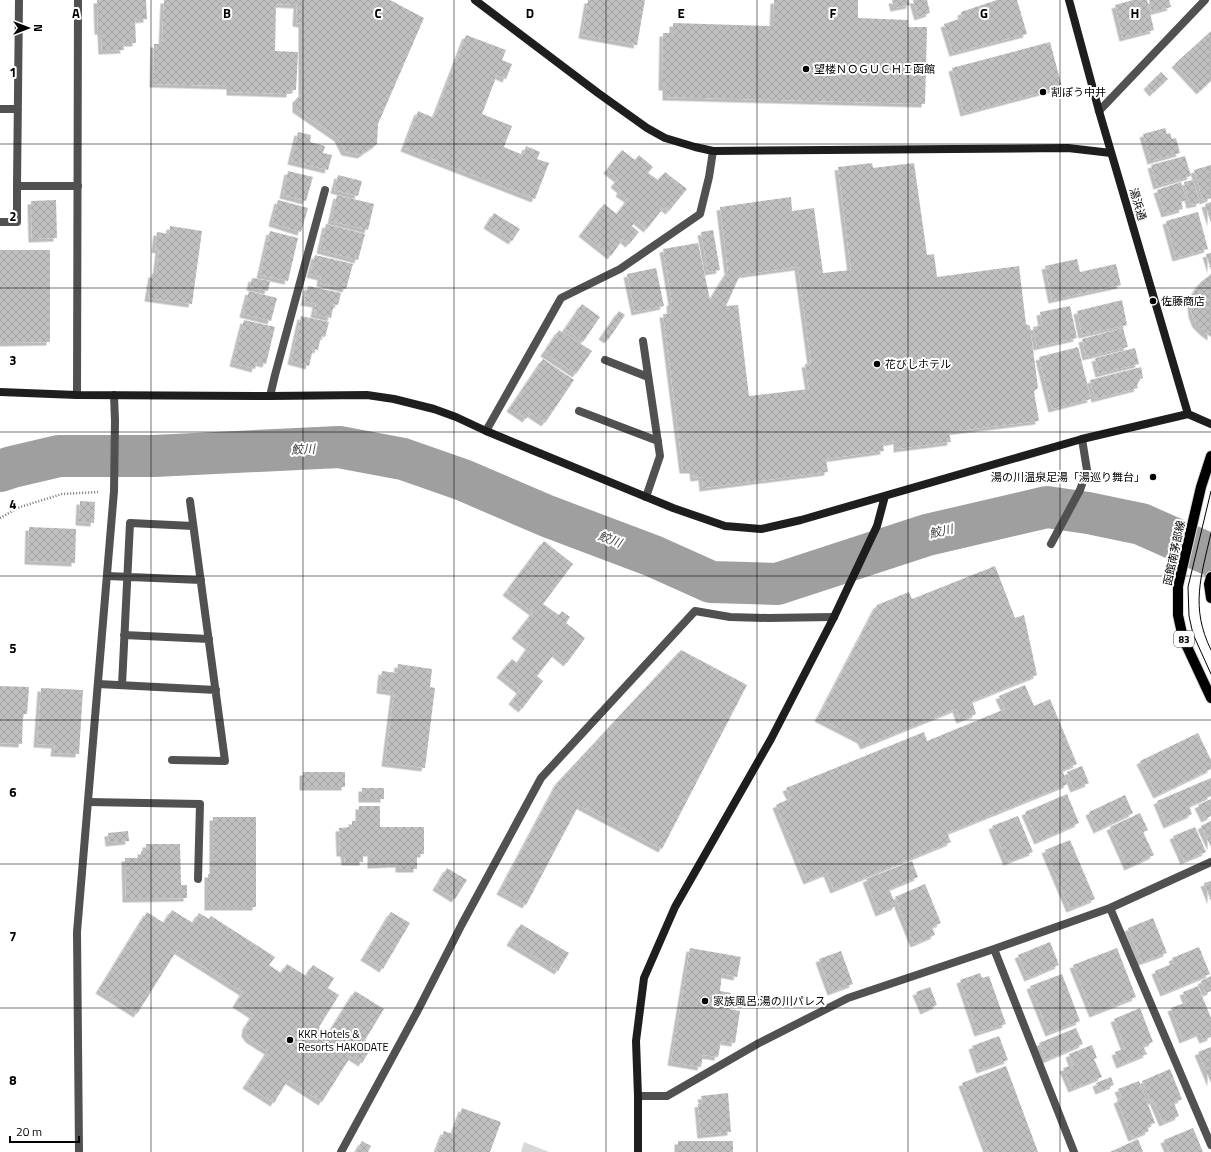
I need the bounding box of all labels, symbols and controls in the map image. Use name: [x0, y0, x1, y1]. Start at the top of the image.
text: A: [72, 3, 80, 23]
text: B: [223, 3, 231, 23]
text: C: [374, 3, 382, 23]
text: D: [526, 3, 534, 23]
text: E: [677, 3, 685, 23]
text: F: [830, 3, 837, 23]
text: G: [980, 3, 988, 23]
text: H: [1131, 3, 1139, 23]
north arrow: [8, 8, 48, 48]
text: N: [30, 24, 46, 32]
place label: 望楼ＮＯＧＵＣＨＩ函館: [814, 61, 935, 77]
text: 1: [9, 62, 17, 82]
marker: 望楼ＮＯＧＵＣＨＩ函館: [801, 64, 811, 74]
place label: 割ぽう中井: [1051, 84, 1106, 100]
marker: 割ぽう中井: [1038, 87, 1048, 97]
street label: 湯浜通: [1126, 186, 1150, 222]
text: 2: [9, 206, 17, 226]
place label: 佐藤商店: [1161, 293, 1205, 309]
marker: 佐藤商店: [1148, 296, 1158, 306]
text: 3: [9, 350, 17, 370]
place label: 花びしホテル: [885, 356, 951, 372]
marker: 花びしホテル: [872, 359, 882, 369]
water label: 鮫川: [291, 439, 317, 459]
place label: 湯の川温泉足湯「湯巡り舞台」: [991, 469, 1145, 485]
marker: 湯の川温泉足湯「湯巡り舞台」: [1148, 472, 1158, 482]
text: 4: [9, 494, 17, 514]
water label: 鮫川: [927, 519, 957, 543]
street label: 函館南茅部線: [1159, 519, 1189, 587]
water label: 鮫川: [595, 526, 626, 553]
road number: 83: [1174, 631, 1194, 647]
text: 5: [9, 638, 17, 658]
text: 6: [9, 782, 17, 802]
text: 7: [9, 926, 17, 946]
place label: 家族風呂;湯の川パレス: [713, 993, 826, 1009]
marker: 家族風呂;湯の川パレス: [700, 996, 710, 1006]
place label: KKR Hotels & Resorts HAKODATE: [298, 1026, 389, 1055]
marker: KKR Hotels & Resorts HAKODATE: [285, 1035, 295, 1045]
text: 8: [9, 1070, 17, 1090]
scale bar: [10, 1118, 79, 1144]
text: 20 m: [16, 1122, 42, 1141]

